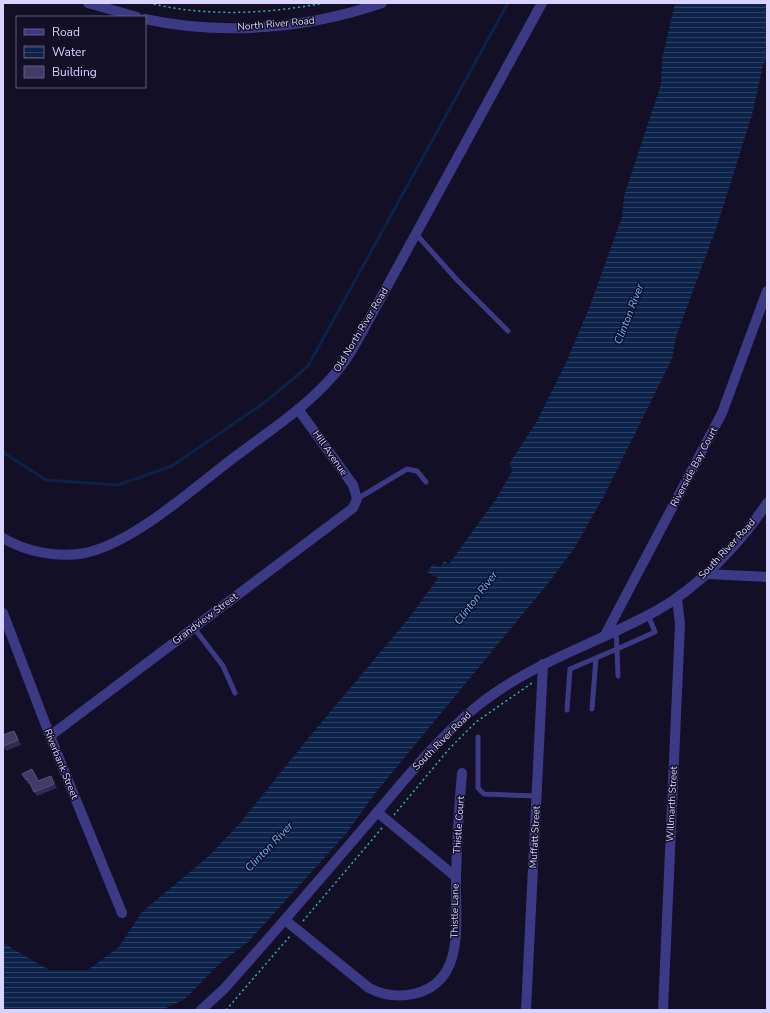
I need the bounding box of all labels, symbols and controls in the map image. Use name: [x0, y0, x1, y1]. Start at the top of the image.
street label: North River Road: [237, 14, 315, 34]
legend: [16, 16, 146, 88]
text: Road: [52, 24, 80, 40]
text: Water: [52, 44, 86, 60]
text: Building: [52, 64, 97, 80]
water label: Clinton River: [611, 281, 648, 346]
street label: Old North River Road: [330, 285, 392, 375]
street label: Riverside Bay Court: [667, 424, 721, 509]
street label: Hill Avenue: [309, 428, 351, 478]
street label: South River Road: [695, 516, 759, 582]
water label: Clinton River: [451, 567, 502, 628]
street label: Grandview Street: [169, 589, 241, 648]
street label: South River Road: [410, 708, 475, 773]
street label: Riverbank Street: [41, 727, 82, 802]
street label: Willmarth Street: [663, 765, 681, 842]
street label: Thistle Court: [450, 795, 468, 854]
street label: Muffatt Street: [526, 805, 544, 869]
water label: Clinton River: [241, 818, 297, 875]
street label: Thistle Lane: [448, 883, 462, 939]

